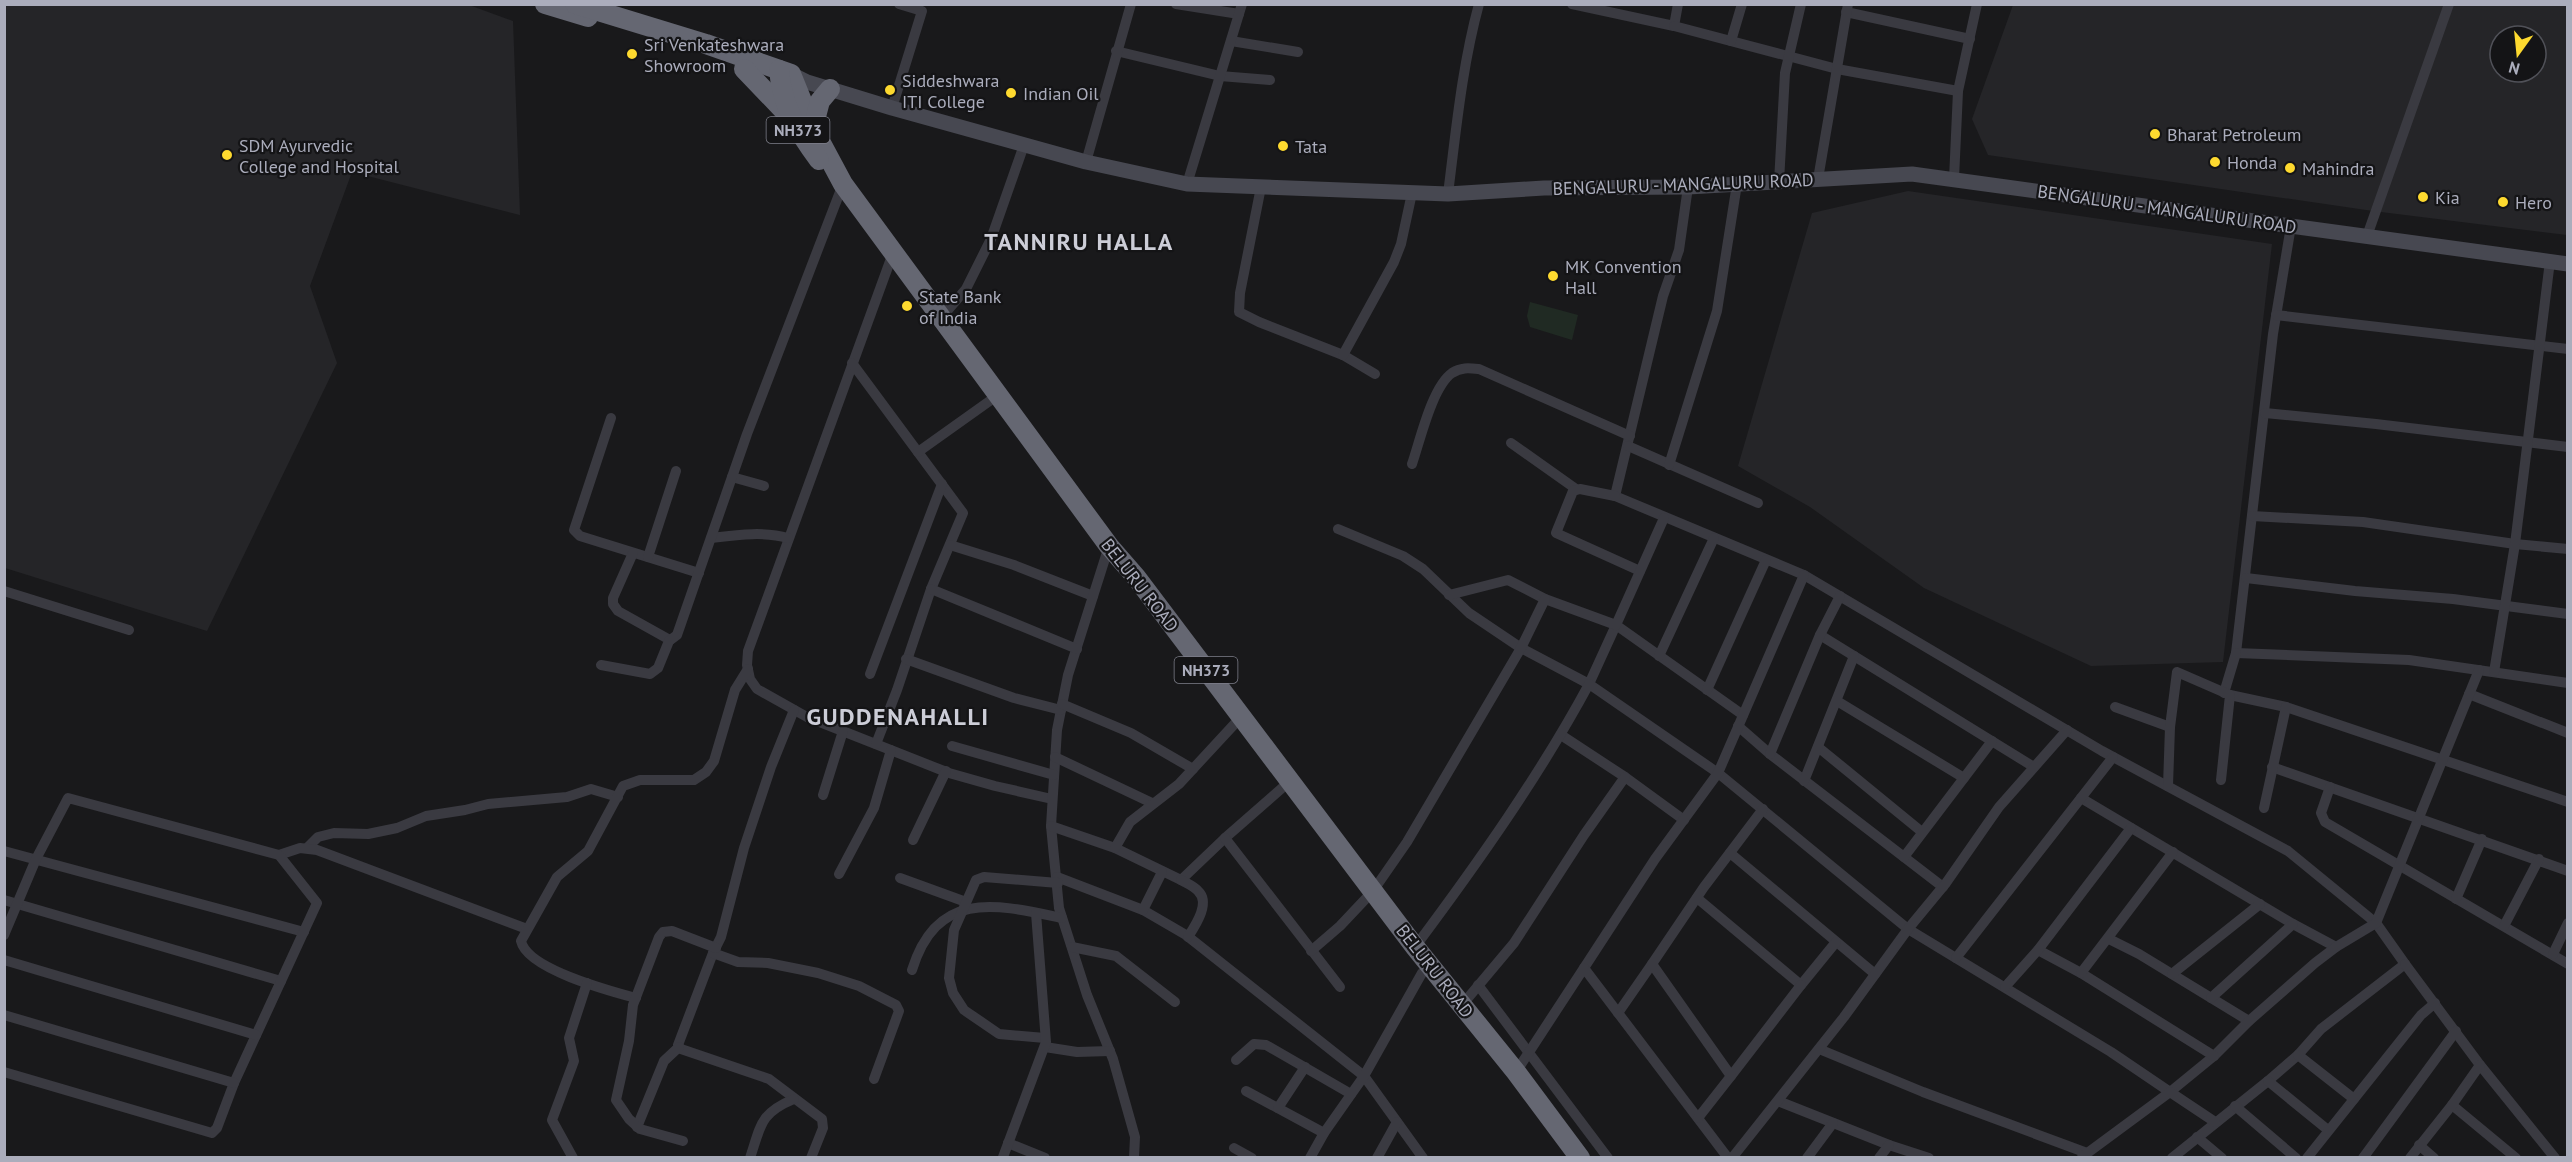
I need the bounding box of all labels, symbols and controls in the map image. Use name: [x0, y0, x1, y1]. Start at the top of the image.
north arrow: [2488, 24, 2548, 84]
place label: Sri Venkateshwara Showroom: [644, 33, 784, 77]
marker: Sri Venkateshwara Showroom: [625, 47, 639, 61]
text: N: [2506, 57, 2522, 80]
place label: Siddeshwara ITI College: [902, 69, 1000, 113]
place label: Indian Oil: [1023, 82, 1099, 105]
marker: Siddeshwara ITI College: [883, 83, 897, 97]
marker: Indian Oil: [1004, 86, 1018, 100]
road number: NH373: [766, 117, 830, 143]
place label: Bharat Petroleum: [2167, 123, 2301, 146]
marker: Bharat Petroleum: [2148, 127, 2162, 141]
place label: SDM Ayurvedic College and Hospital: [239, 134, 400, 178]
place label: Tata: [1295, 135, 1327, 158]
marker: Tata: [1276, 139, 1290, 153]
marker: SDM Ayurvedic College and Hospital: [220, 148, 234, 162]
place label: Honda: [2227, 151, 2277, 174]
marker: Honda: [2208, 155, 2222, 169]
place label: Mahindra: [2302, 157, 2374, 180]
marker: Mahindra: [2283, 161, 2297, 175]
street label: BENGALURU - MANGALURU ROAD: [1552, 168, 1814, 200]
street label: BENGALURU - MANGALURU ROAD: [2036, 179, 2298, 239]
place label: Kia: [2435, 186, 2460, 209]
marker: Kia: [2416, 190, 2430, 204]
place label: Hero: [2515, 191, 2552, 214]
marker: Hero: [2496, 195, 2510, 209]
district label: TANNIRU HALLA: [984, 226, 1174, 257]
place label: MK Convention Hall: [1565, 255, 1682, 299]
marker: MK Convention Hall: [1546, 269, 1560, 283]
place label: State Bank of India: [919, 285, 1002, 329]
marker: State Bank of India: [900, 299, 914, 313]
street label: BELURU ROAD: [1096, 534, 1184, 636]
road number: NH373: [1174, 657, 1238, 683]
district label: GUDDENAHALLI: [806, 701, 990, 732]
street label: BELURU ROAD: [1391, 920, 1479, 1022]

